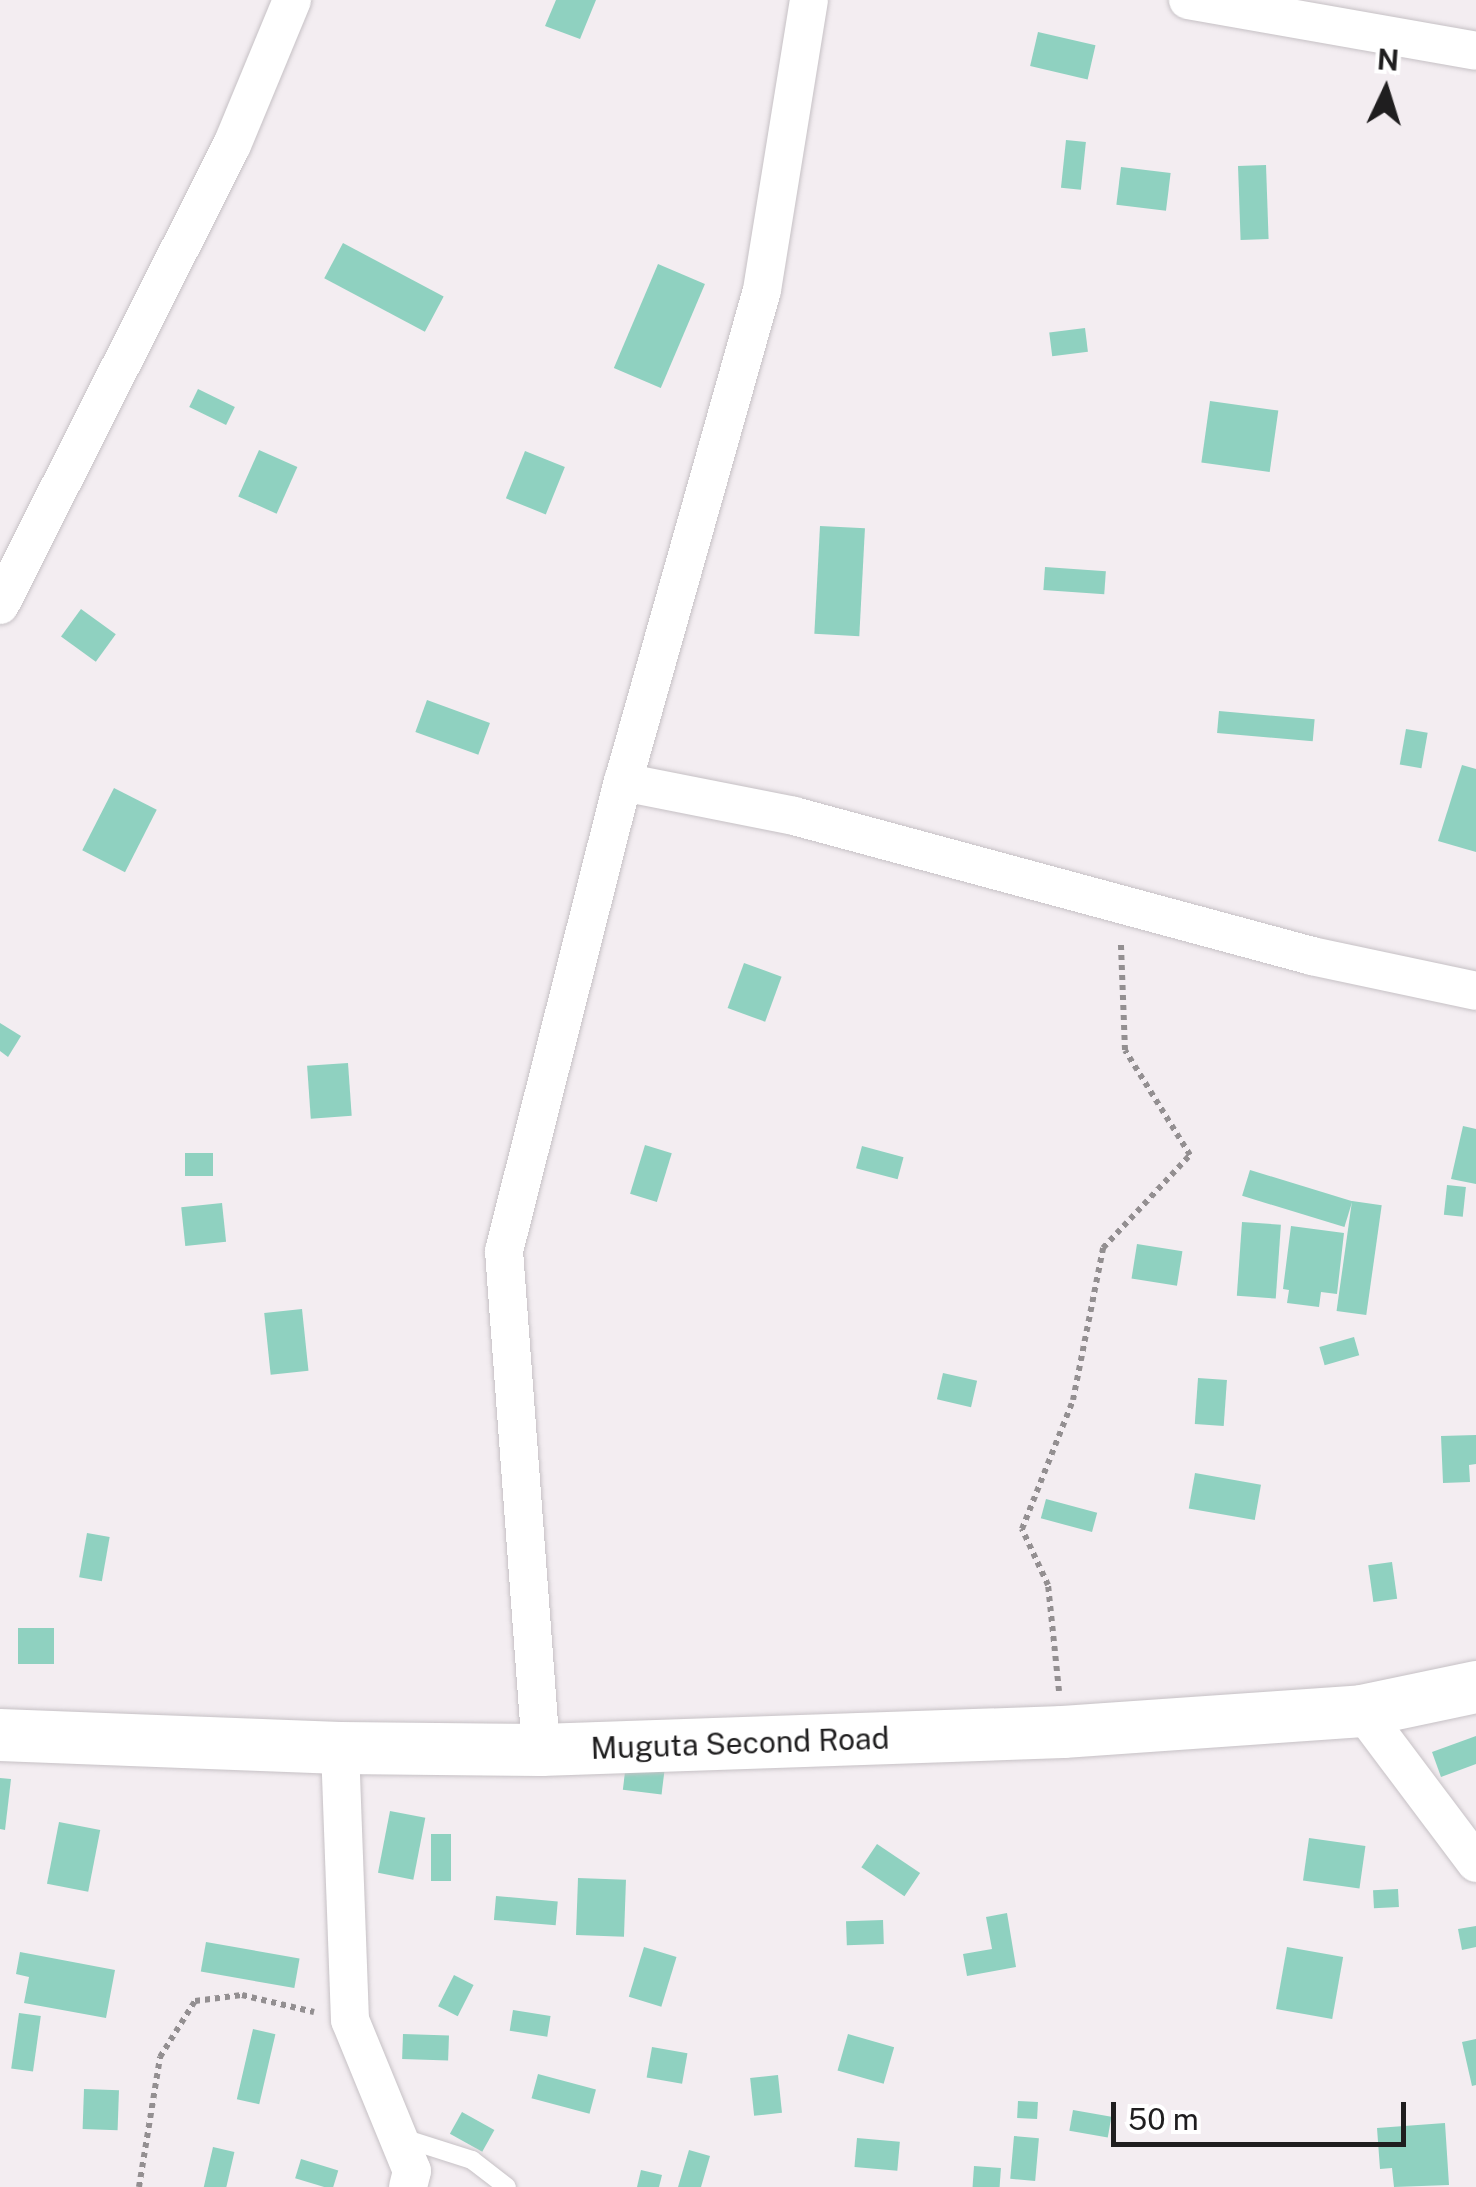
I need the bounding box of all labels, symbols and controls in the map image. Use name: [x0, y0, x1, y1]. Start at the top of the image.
north arrow: [1336, 40, 1436, 140]
text: N: [1376, 42, 1400, 77]
street label: Muguta Second Road: [590, 1720, 890, 1766]
scale bar: [1116, 2082, 1411, 2144]
text: 50 m: [1128, 2101, 1199, 2137]

